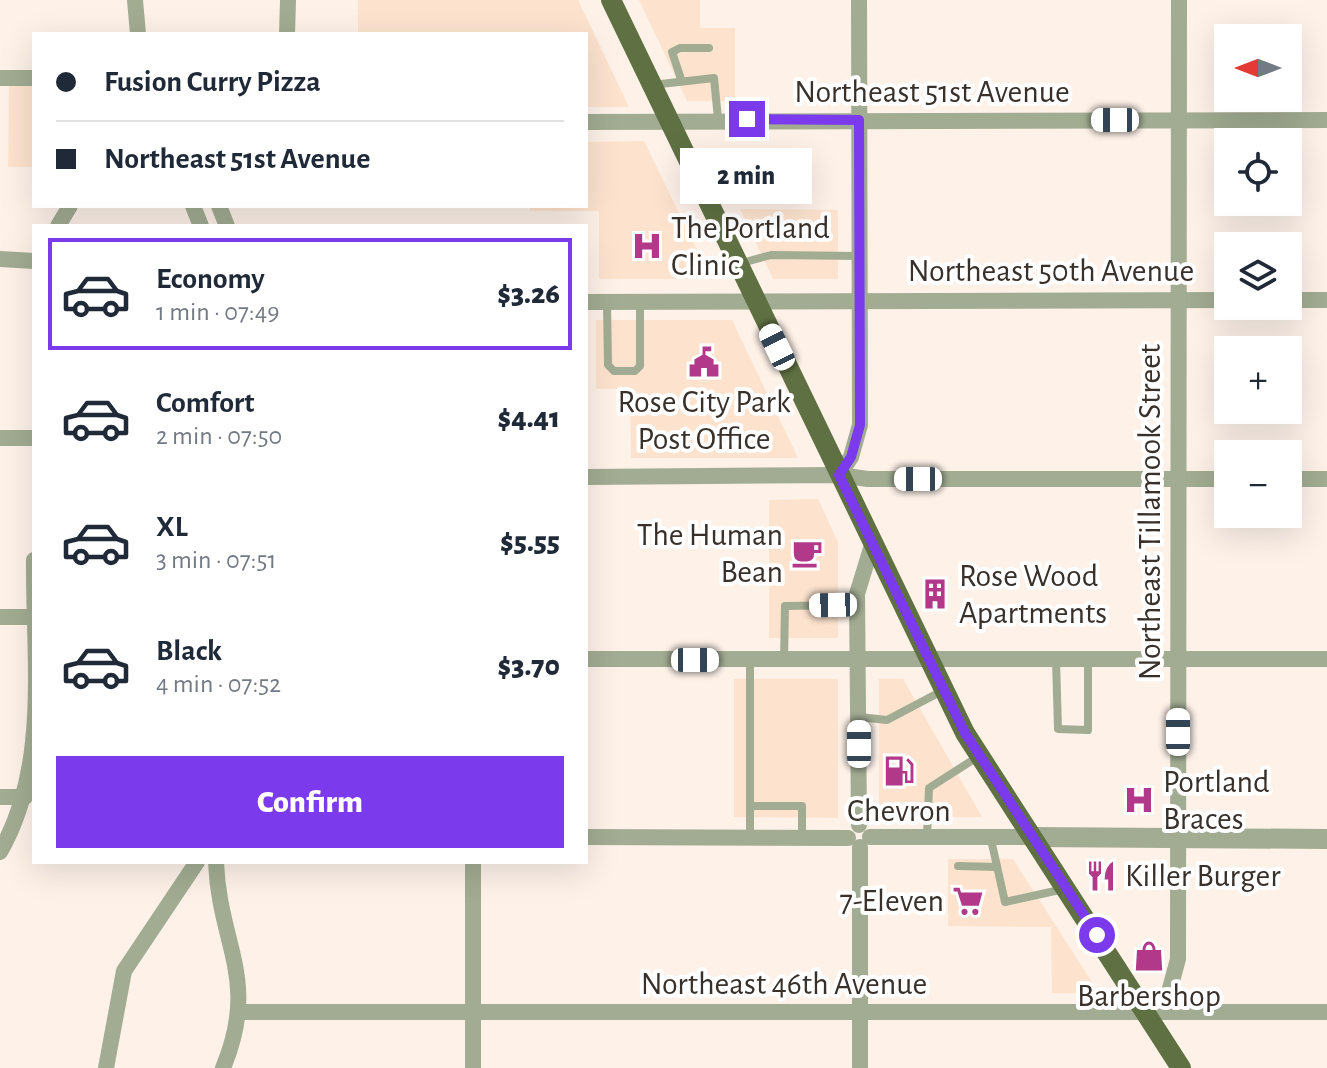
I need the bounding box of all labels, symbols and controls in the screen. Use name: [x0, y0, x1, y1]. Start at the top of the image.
north arrow: [1214, 24, 1302, 112]
map controls: [1214, 24, 1302, 528]
text: Fusion Curry Pizza: [104, 67, 321, 97]
street label: Northeast 51st Avenue: [794, 76, 1070, 108]
route end: [729, 101, 765, 137]
car: [1091, 108, 1139, 132]
button: locate: [1214, 128, 1302, 216]
text: Northeast 51st Avenue: [104, 144, 370, 174]
callout: 2 min: [681, 147, 813, 203]
text: 2 min: [717, 163, 775, 189]
place label: The Portland Clinic: [671, 212, 830, 281]
hospital icon: The Portland Clinic: [630, 229, 664, 263]
button: layers: [1214, 232, 1302, 320]
street label: Northeast 50th Avenue: [908, 255, 1194, 287]
icon: car: [60, 258, 132, 330]
text: Economy: [156, 264, 265, 294]
text: $3.26: [497, 279, 560, 309]
text: 1 min · 07:49: [156, 299, 280, 325]
car: [756, 320, 798, 374]
button: +: [1214, 336, 1302, 424]
street label: Northeast Tillamook Street: [1134, 344, 1166, 680]
public building icon: Rose City Park Post Office: [687, 345, 721, 379]
icon: car: [60, 382, 132, 454]
place label: Rose City Park Post Office: [618, 386, 791, 455]
text: Comfort: [156, 388, 255, 418]
text: $4.41: [498, 403, 560, 433]
text: 2 min · 07:50: [156, 423, 282, 449]
button: −: [1214, 440, 1302, 528]
car: [894, 467, 942, 491]
icon: car: [60, 506, 132, 578]
text: XL: [156, 512, 188, 542]
place label: The Human Bean: [637, 519, 783, 588]
text: $5.55: [500, 527, 560, 557]
cafe icon: The Human Bean: [790, 536, 824, 570]
text: 3 min · 07:51: [156, 547, 276, 573]
place label: Rose Wood Apartments: [959, 560, 1107, 629]
building icon: Rose Wood Apartments: [918, 577, 952, 611]
car: [809, 593, 857, 617]
icon: car: [60, 630, 132, 702]
text: Black: [156, 636, 222, 666]
car: [671, 648, 719, 672]
text: $3.70: [497, 651, 560, 681]
text: 4 min · 07:52: [156, 671, 281, 697]
car: [1166, 708, 1190, 756]
car: [847, 720, 871, 768]
fuel station icon: Chevron: [882, 754, 916, 788]
button: Confirm: [56, 756, 564, 848]
place label: Portland Braces: [1163, 766, 1270, 835]
hospital icon: Portland Braces: [1122, 783, 1156, 817]
place label: Chevron: [847, 795, 951, 827]
restaurant icon: Killer Burger: [1084, 859, 1118, 893]
place label: Killer Burger: [1125, 860, 1281, 892]
supermarket icon: 7-Eleven: [951, 884, 985, 918]
place label: 7-Eleven: [839, 885, 944, 917]
route start: [1079, 917, 1115, 953]
shop icon: Barbershop: [1132, 939, 1166, 973]
street label: Northeast 46th Avenue: [641, 968, 927, 1000]
place label: Barbershop: [1077, 980, 1221, 1012]

